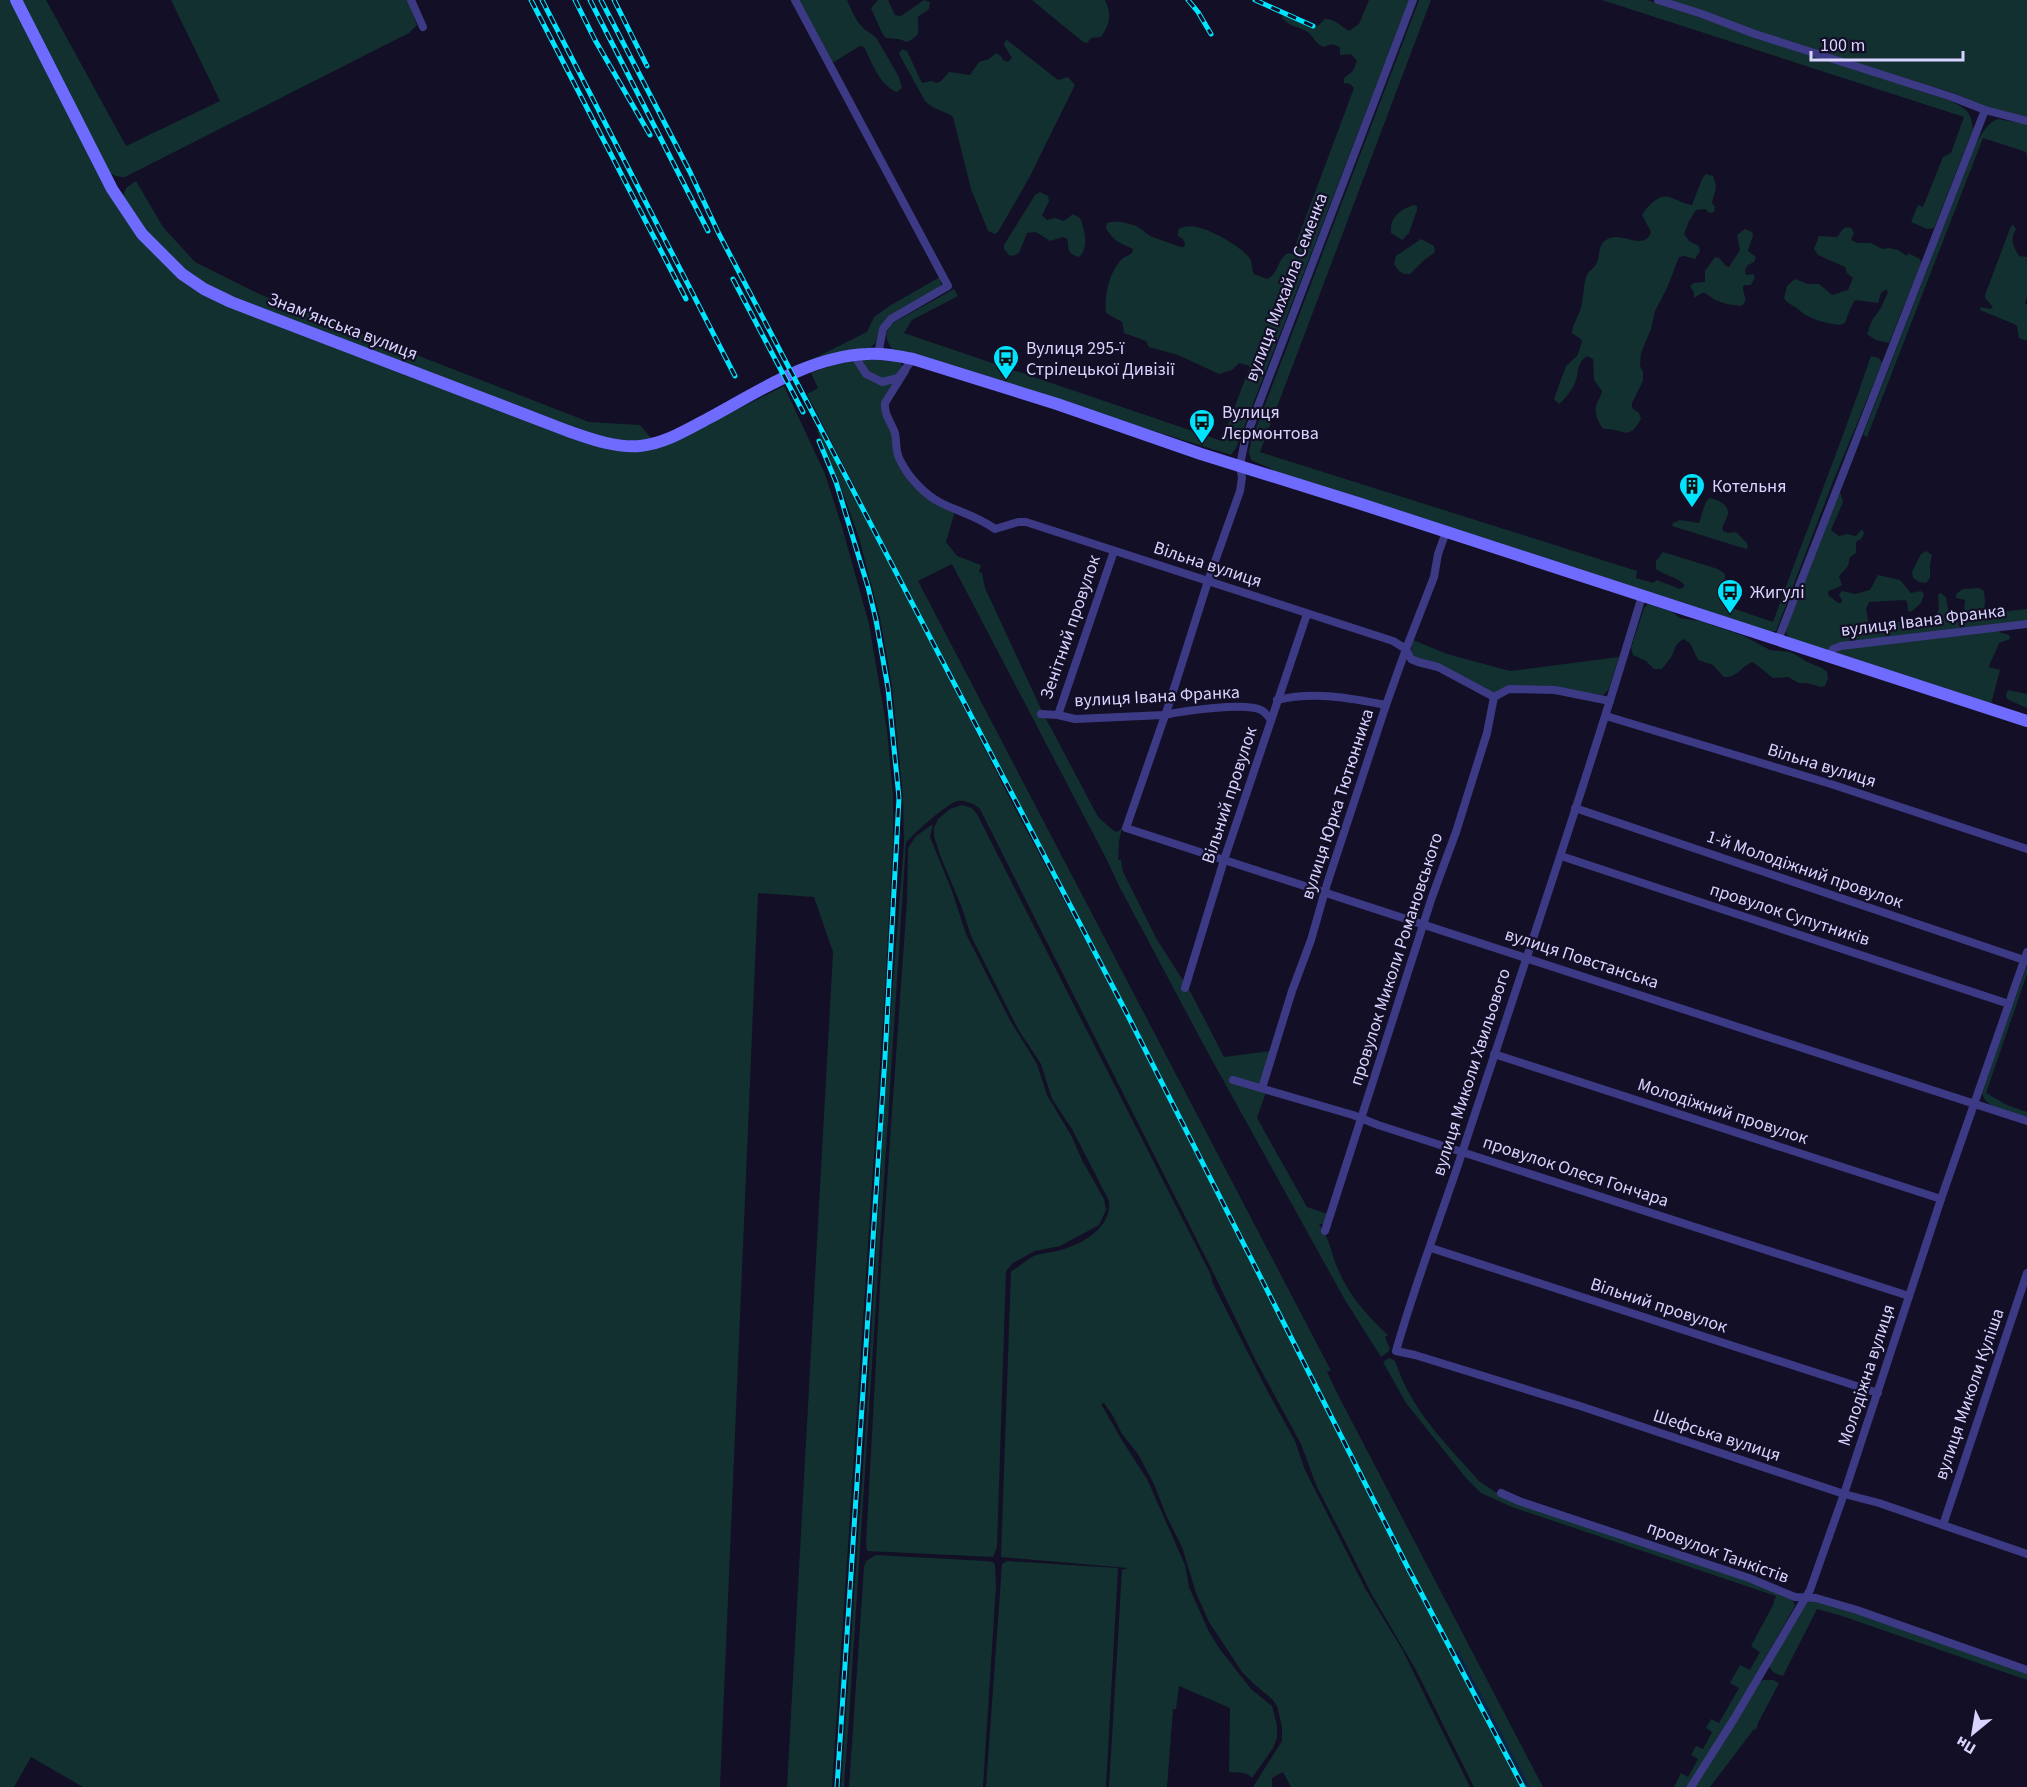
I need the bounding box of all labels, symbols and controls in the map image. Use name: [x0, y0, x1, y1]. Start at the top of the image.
scale bar: [1811, 24, 1962, 62]
text: 100 m: [1820, 33, 1865, 58]
street label: вулиця Михайла Семенка: [1239, 189, 1334, 385]
street label: Знам'янська вулиця: [264, 286, 421, 367]
place label: Вулиця 295-ї Стрілецької Дивізії: [1026, 336, 1175, 382]
bus stop icon: Вулиця 295-ї Стрілецької Дивізії: [991, 343, 1021, 381]
place label: Вулиця Лєрмонтова: [1222, 400, 1319, 446]
bus stop icon: Вулиця Лєрмонтова: [1187, 407, 1217, 445]
building icon: Котельня: [1677, 471, 1707, 509]
place label: Котельня: [1712, 474, 1786, 499]
street label: Вільна вулиця: [1150, 535, 1265, 594]
street label: Зенітний провулок: [1034, 552, 1107, 703]
bus stop icon: Жигулі: [1715, 577, 1745, 615]
place label: Жигулі: [1750, 580, 1805, 605]
street label: вулиця Івана Франка: [1839, 598, 2007, 643]
street label: вулиця Івана Франка: [1074, 680, 1240, 713]
street label: вулиця Юрка Тютюнника: [1295, 706, 1380, 903]
street label: Вільний провулок: [1196, 723, 1263, 867]
street label: Вільна вулиця: [1764, 737, 1879, 794]
street label: 1-й Молодіжний провулок: [1703, 824, 1906, 915]
street label: провулок Миколи Романовського: [1344, 829, 1449, 1089]
street label: провулок Супутників: [1707, 877, 1873, 952]
street label: вулиця Повстанська: [1502, 922, 1662, 995]
street label: вулиця Миколи Хвильового: [1426, 965, 1517, 1179]
street label: Молодіжний провулок: [1634, 1072, 1811, 1151]
street label: провулок Олеся Гончара: [1480, 1130, 1672, 1213]
street label: Вільний провулок: [1587, 1272, 1731, 1339]
street label: Молодіжна вулиця: [1832, 1301, 1901, 1449]
street label: вулиця Миколи Куліша: [1928, 1305, 2011, 1483]
street label: Шефська вулиця: [1650, 1403, 1784, 1468]
street label: провулок Танкістів: [1643, 1515, 1792, 1590]
north arrow: [1943, 1703, 2003, 1763]
text: Пн: [1952, 1731, 1980, 1760]

